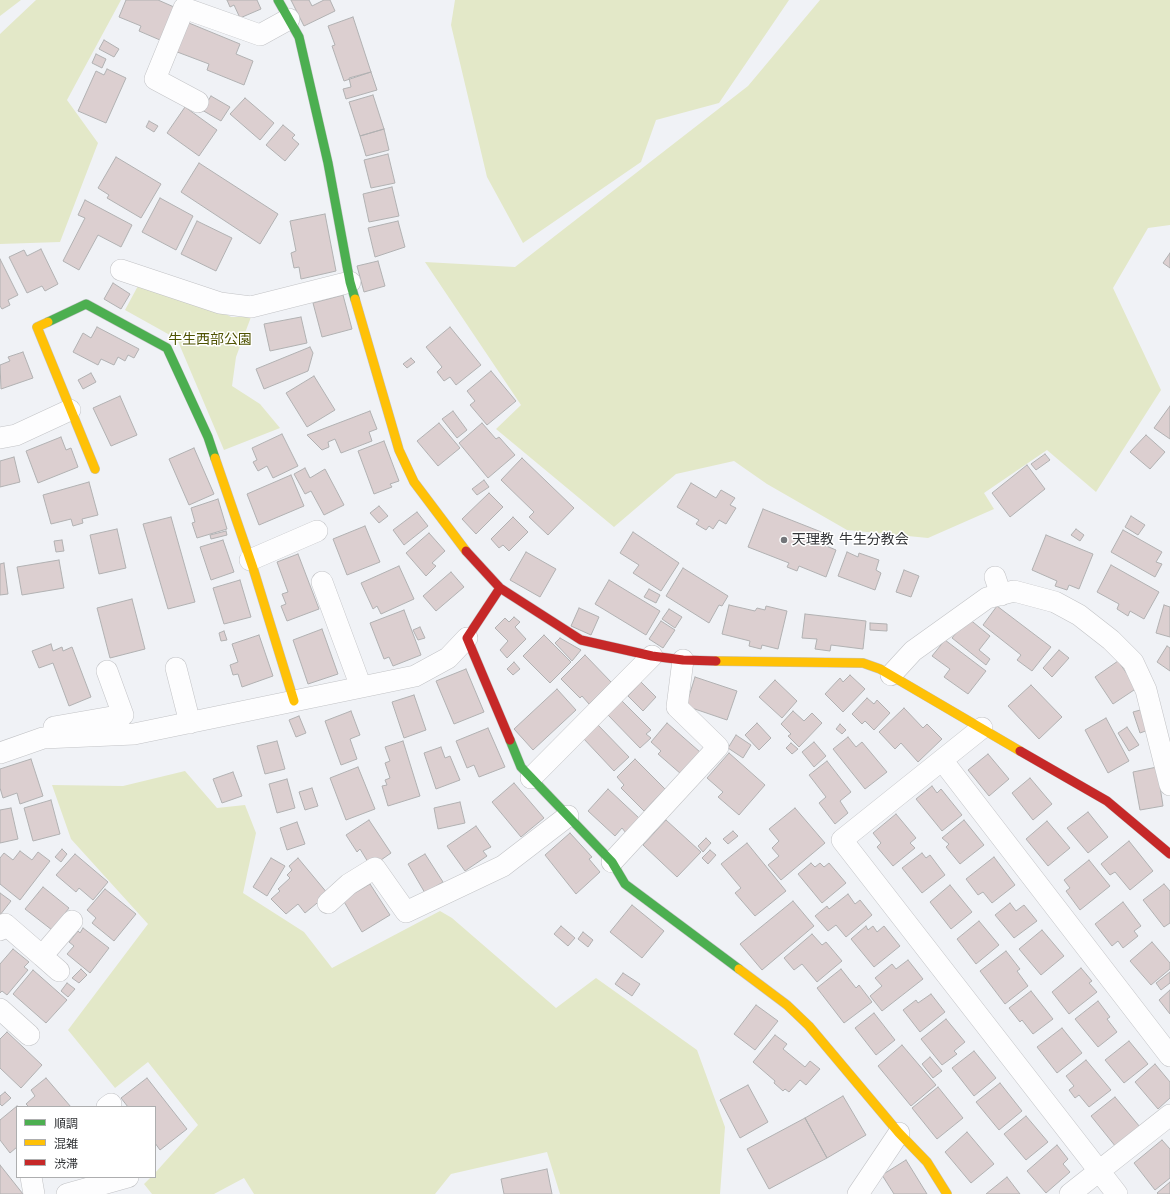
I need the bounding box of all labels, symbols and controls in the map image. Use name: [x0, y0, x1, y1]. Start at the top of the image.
park label: 牛生西部公園: [168, 332, 252, 348]
place label: 天理教 牛生分教会: [792, 532, 909, 548]
marker: 天理教 牛生分教会: [779, 535, 789, 545]
legend: [16, 1106, 156, 1178]
text: 順調: [54, 1117, 78, 1131]
text: 混雑: [54, 1137, 78, 1151]
text: 渋滞: [54, 1157, 78, 1171]

